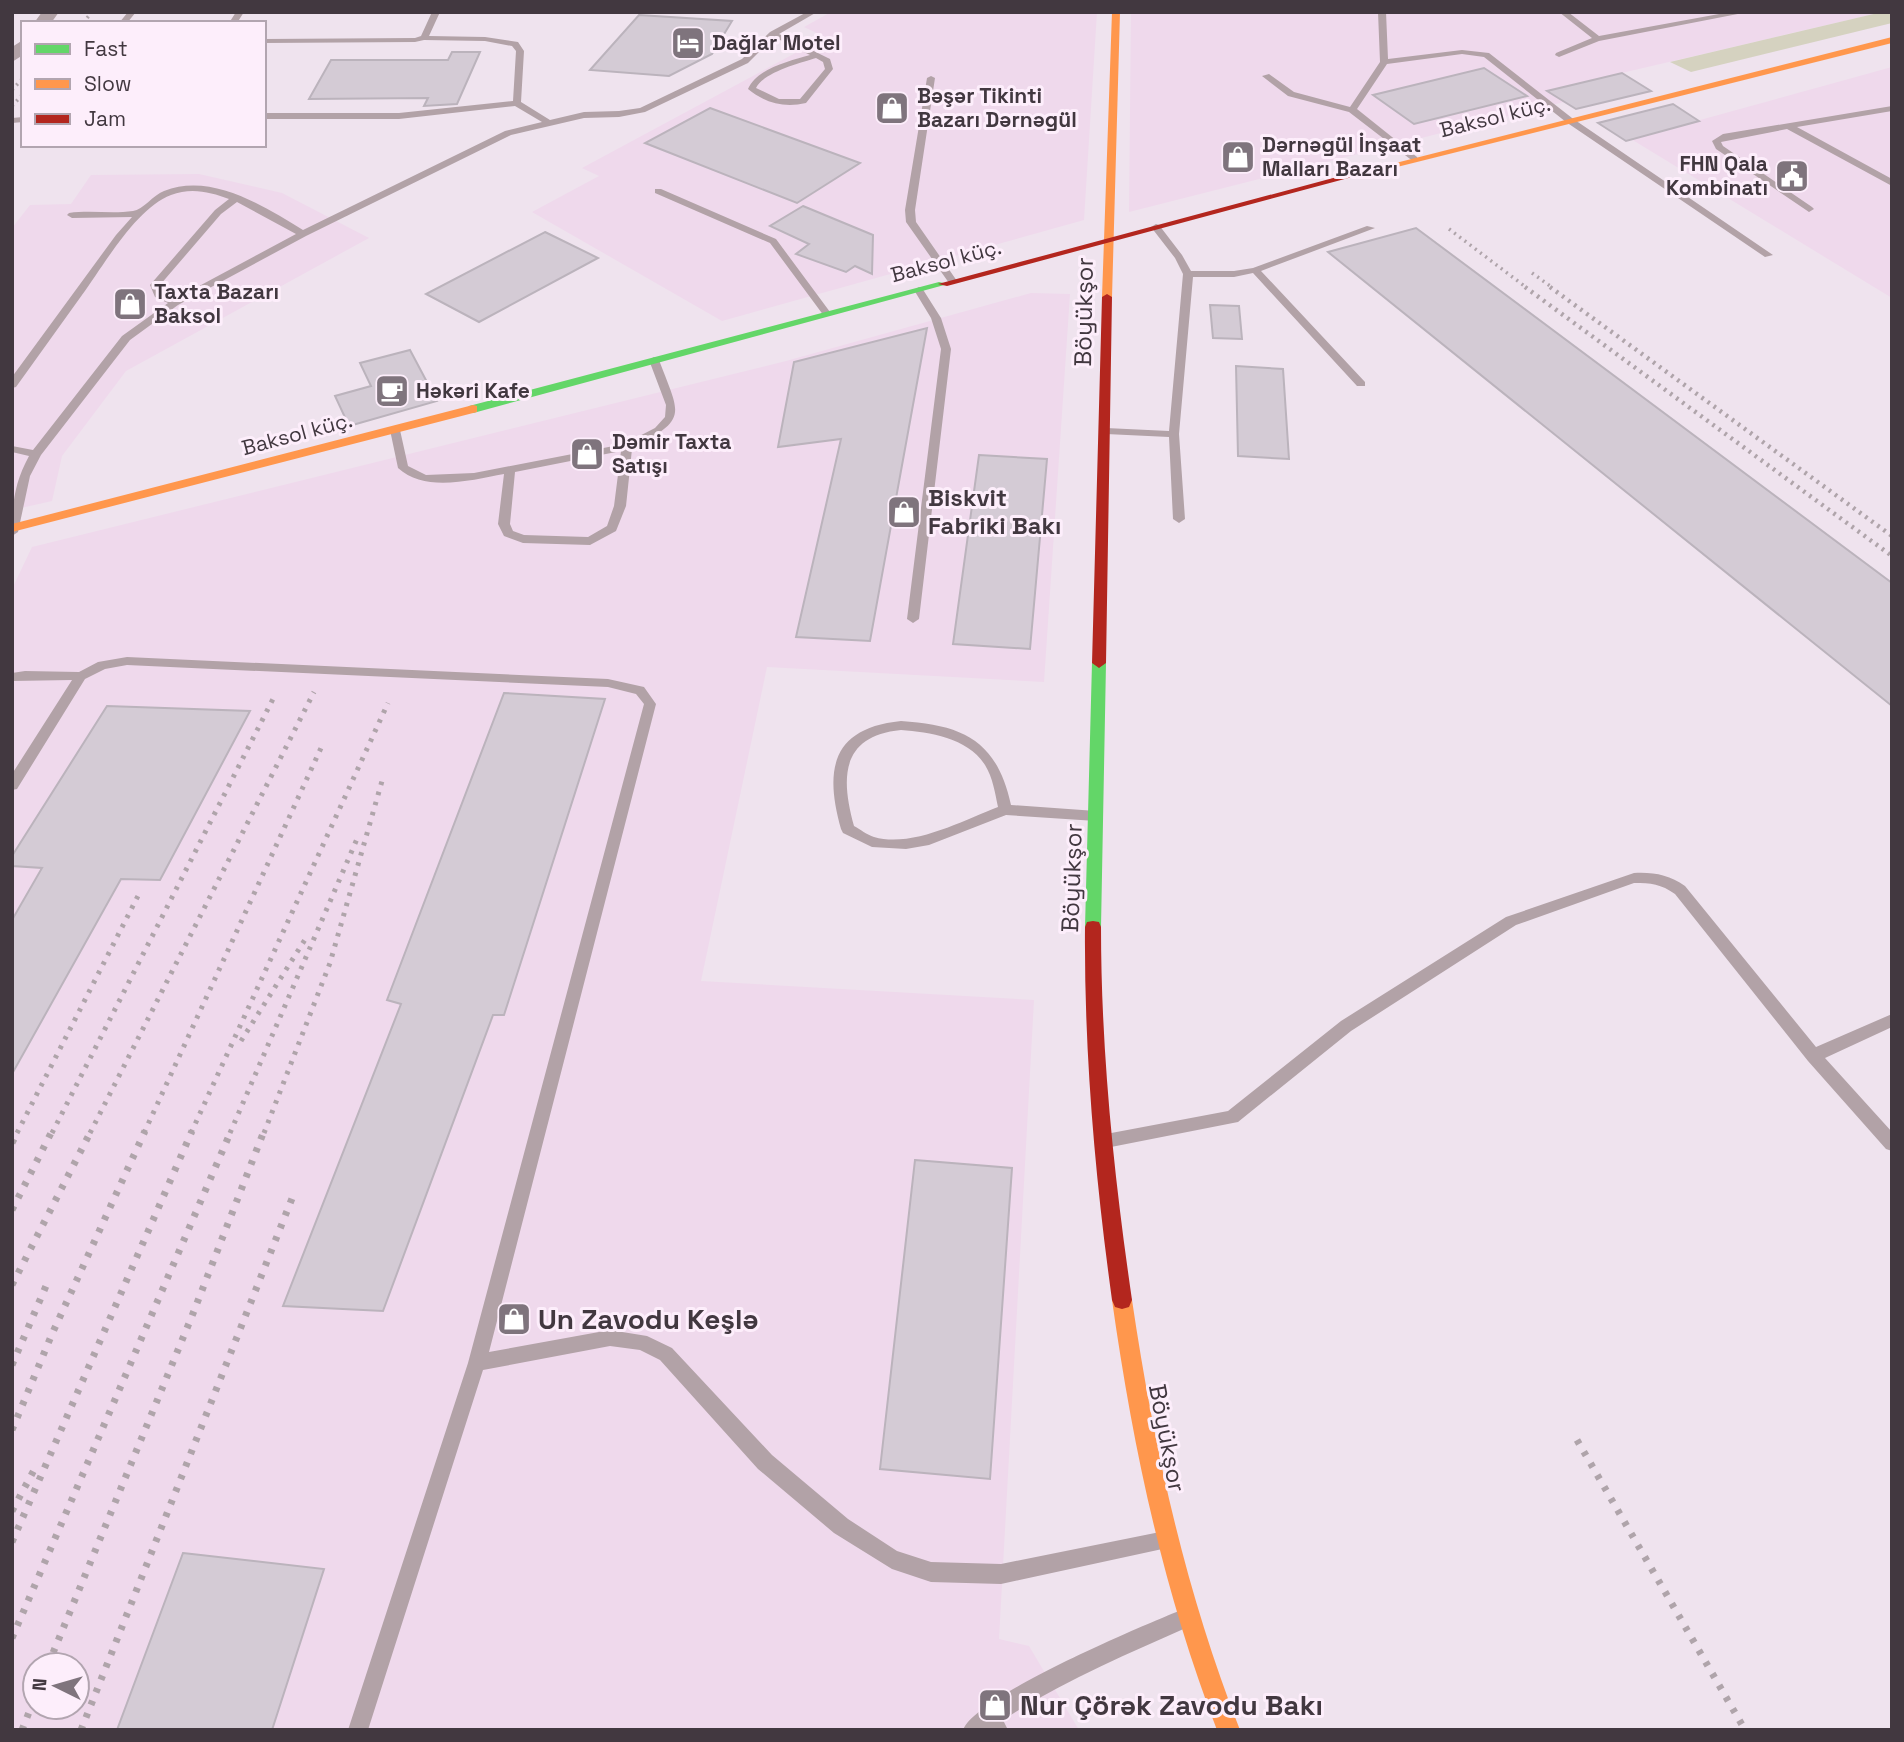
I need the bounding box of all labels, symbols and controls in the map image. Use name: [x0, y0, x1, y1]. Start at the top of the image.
legend: [21, 21, 266, 147]
hotel icon: Dağlar Motel: [669, 24, 707, 62]
place label: Dağlar Motel: [712, 29, 841, 56]
text: Fast: [84, 35, 128, 62]
text: Slow: [84, 70, 132, 97]
place label: Bəşər Tikinti Bazarı Dərnəgül: [917, 82, 1077, 133]
shop icon: Bəşər Tikinti Bazarı Dərnəgül: [873, 89, 911, 127]
street label: Baksol küç.: [1437, 90, 1553, 143]
text: Jam: [84, 105, 126, 132]
place label: Dərnəgül İnşaat Malları Bazarı: [1262, 131, 1421, 182]
shop icon: Dərnəgül İnşaat Malları Bazarı: [1219, 138, 1257, 176]
place label: FHN Qala Kombinatı: [1666, 150, 1768, 201]
public building icon: FHN Qala Kombinatı: [1773, 157, 1811, 195]
street label: Baksol küç.: [888, 233, 1004, 288]
street label: Böyükşor: [1067, 257, 1100, 367]
place label: Taxta Bazarı Baksol: [154, 278, 279, 329]
shop icon: Taxta Bazarı Baksol: [111, 285, 149, 323]
cafe icon: Həkəri Kafe: [373, 372, 411, 410]
place label: Həkəri Kafe: [416, 377, 530, 404]
street label: Baksol küç.: [239, 406, 355, 461]
place label: Dəmir Taxta Satışı: [612, 428, 731, 479]
shop icon: Dəmir Taxta Satışı: [568, 435, 606, 473]
place label: Biskvit Fabriki Bakı: [928, 482, 1061, 541]
shop icon: Biskvit Fabriki Bakı: [885, 493, 923, 531]
street label: Böyükşor: [1054, 823, 1089, 933]
shop icon: Un Zavodu Keşlə: [495, 1300, 533, 1338]
place label: Un Zavodu Keşlə: [538, 1301, 759, 1337]
street label: Böyükşor: [1142, 1381, 1193, 1494]
north arrow: [21, 1651, 91, 1721]
text: N: [27, 1677, 53, 1692]
shop icon: Nur Çörək Zavodu Bakı: [976, 1686, 1014, 1724]
place label: Nur Çörək Zavodu Bakı: [1020, 1687, 1323, 1723]

